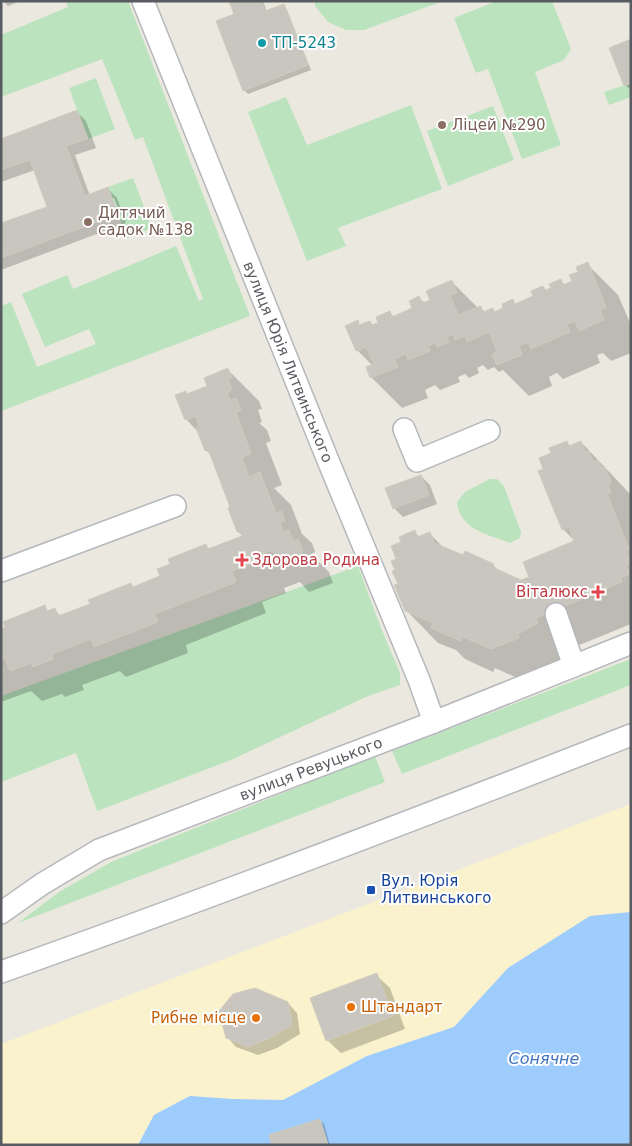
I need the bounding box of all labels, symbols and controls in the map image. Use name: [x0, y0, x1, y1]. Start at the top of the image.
place label: ТП-5243: [271, 34, 336, 52]
marker: ТП-5243: [256, 37, 268, 49]
place label: Ліцей №290: [452, 116, 546, 134]
marker: Ліцей №290: [436, 119, 448, 131]
place label: Дитячий садок №138: [98, 204, 193, 239]
marker: Дитячий садок №138: [82, 216, 94, 228]
street label: вулиця Юрія Литвинського: [239, 259, 337, 465]
place label: Здорова Родина: [252, 551, 380, 569]
marker: Здорова Родина: [236, 554, 248, 566]
place label: Віталюкс: [516, 583, 588, 601]
marker: Віталюкс: [592, 586, 604, 598]
street label: вулиця Ревуцького: [237, 733, 385, 805]
place label: Вул. Юрія Литвинського: [381, 872, 492, 907]
marker: Вул. Юрія Литвинського: [365, 884, 377, 896]
place label: Штандарт: [361, 998, 443, 1016]
marker: Штандарт: [345, 1001, 357, 1013]
place label: Рибне місце: [151, 1009, 246, 1027]
marker: Рибне місце: [250, 1012, 262, 1024]
water label: Сонячне: [509, 1049, 580, 1068]

